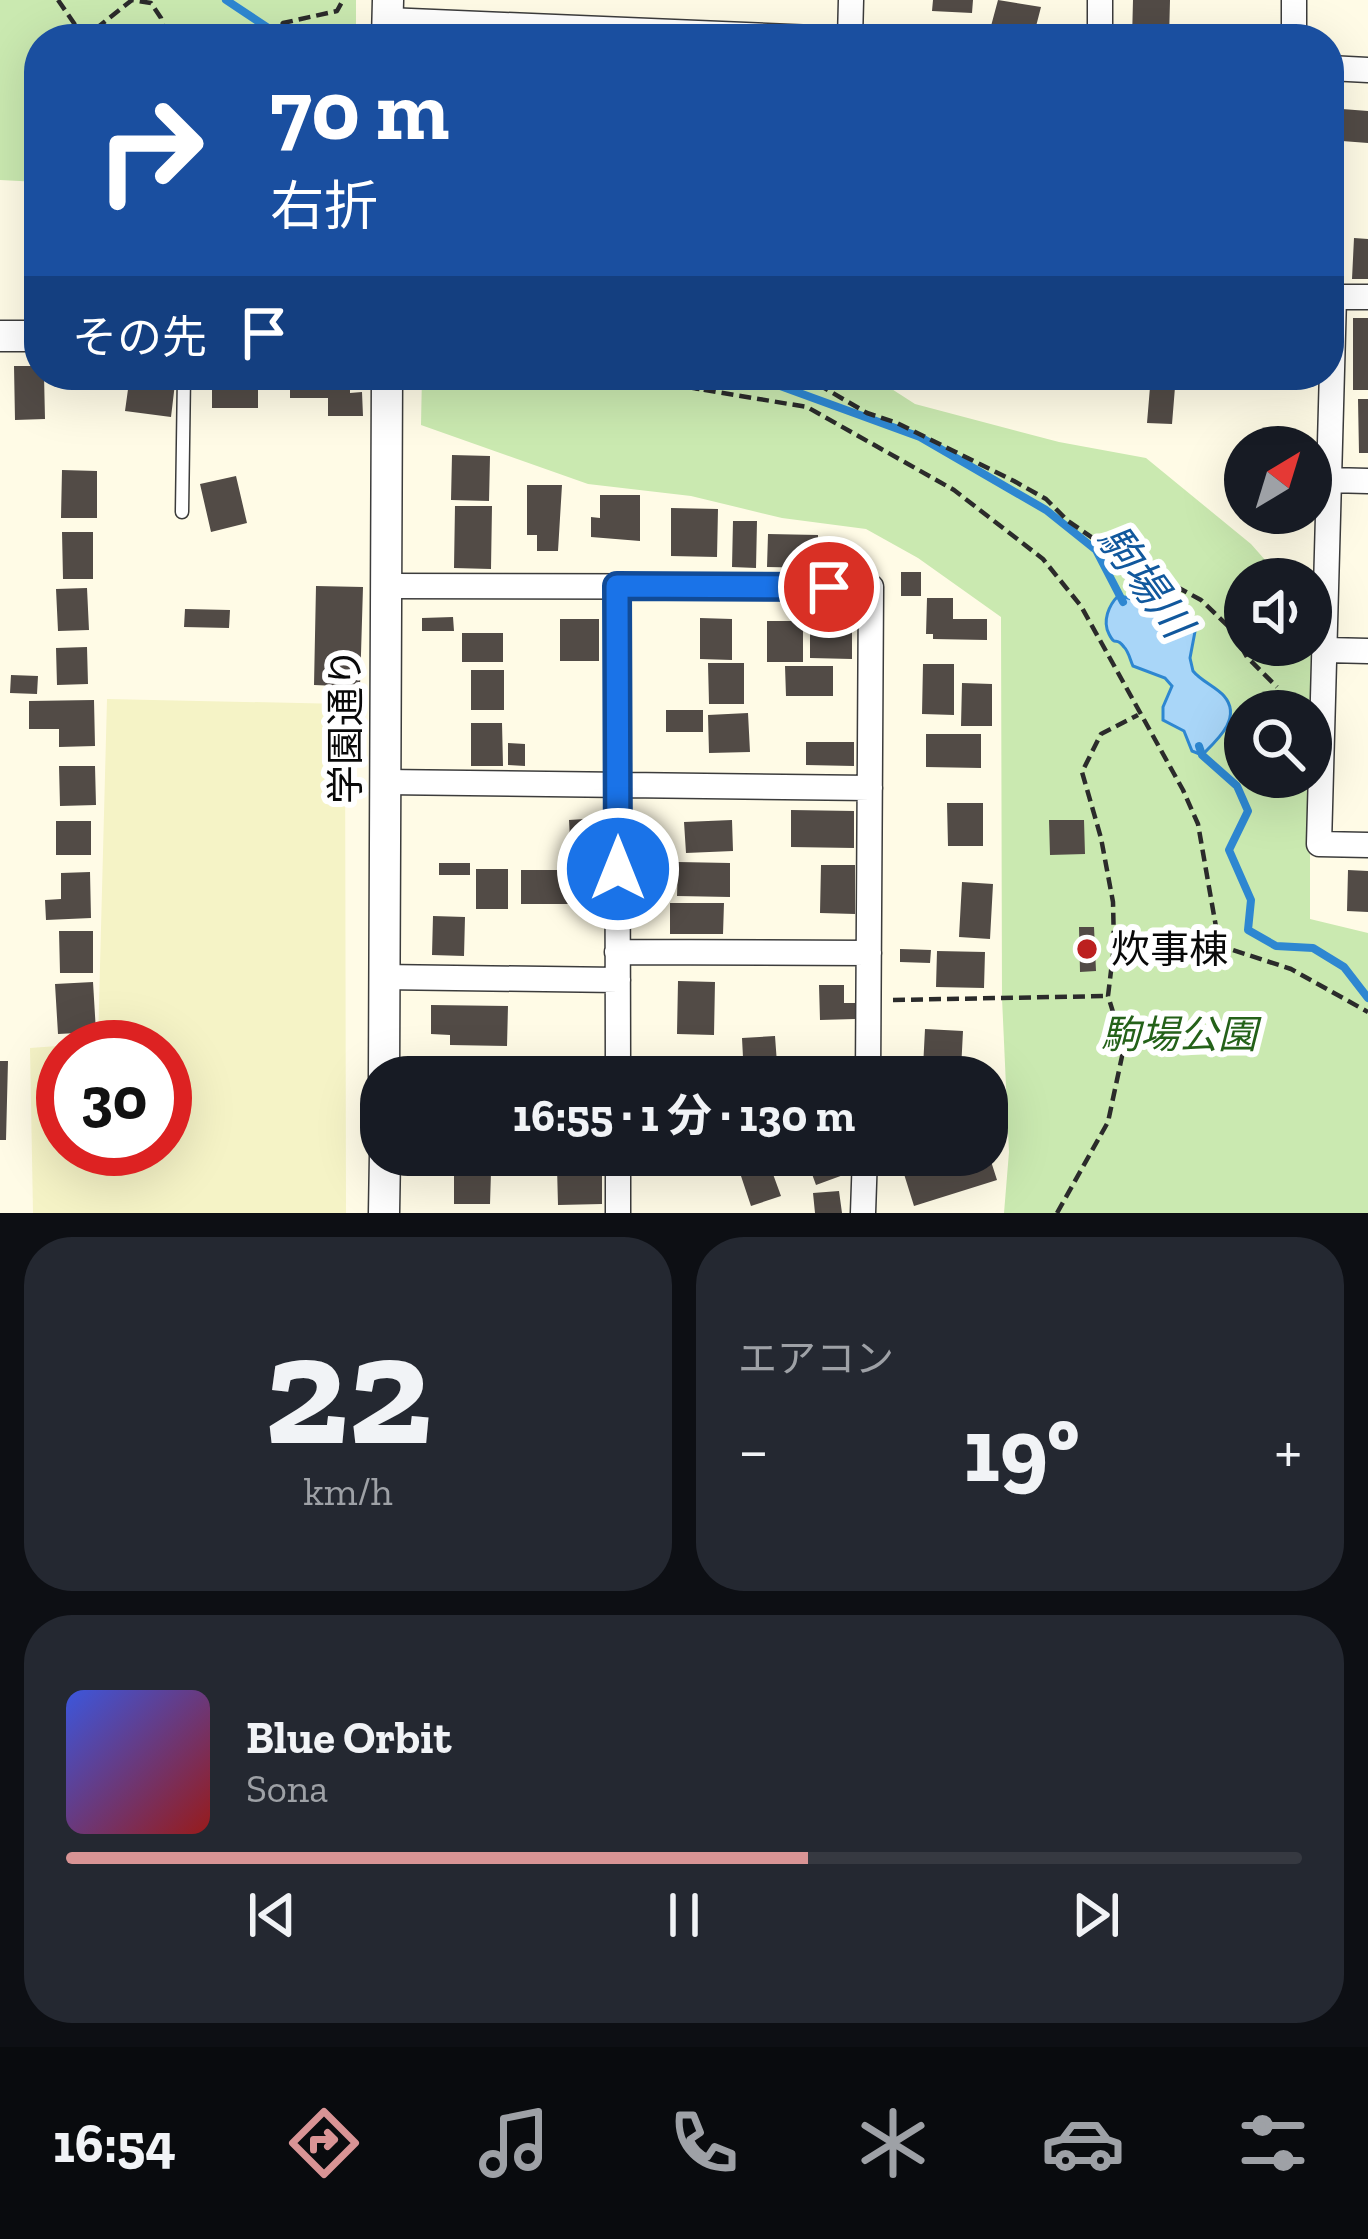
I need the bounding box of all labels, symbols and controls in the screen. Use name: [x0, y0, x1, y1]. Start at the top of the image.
text: 70 m: [270, 60, 449, 161]
icon: right: [72, 72, 228, 228]
text: 右折: [270, 174, 378, 239]
icon: arrive: [231, 300, 297, 366]
text: その先: [72, 311, 207, 365]
north arrow: [1224, 426, 1332, 534]
map controls: [1224, 426, 1332, 798]
water label: 駒場川: [1087, 515, 1205, 650]
pin: [778, 536, 880, 638]
icon: arrive: [796, 554, 862, 620]
button: sound: [1224, 558, 1332, 666]
street label: 学園通り: [322, 648, 369, 804]
button: search: [1224, 690, 1332, 798]
position arrow: [555, 806, 681, 932]
place label: 炊事棟: [1111, 926, 1228, 973]
marker: 炊事棟: [1074, 936, 1100, 962]
park label: 駒場公園: [1101, 1011, 1262, 1058]
speed limit sign: 30: [36, 1020, 192, 1176]
text: 16:55 · 1 分 · 130 m: [513, 1089, 855, 1143]
text: 22: [264, 1296, 432, 1483]
text: エアコン: [738, 1335, 894, 1382]
text: 19°: [963, 1396, 1080, 1504]
text: −: [738, 1411, 769, 1490]
text: +: [1274, 1411, 1302, 1490]
text: km/h: [304, 1468, 393, 1515]
text: Blue Orbit: [246, 1711, 451, 1765]
text: Sona: [246, 1765, 328, 1812]
icon: previous: [239, 1882, 305, 1948]
icon: pause: [651, 1882, 717, 1948]
icon: next: [1063, 1882, 1129, 1948]
icon: directions: [282, 2101, 366, 2185]
icon: music: [472, 2101, 556, 2185]
icon: phone: [662, 2101, 746, 2185]
icon: climate: [851, 2101, 935, 2185]
icon: car: [1041, 2101, 1125, 2185]
icon: filters: [1231, 2101, 1315, 2185]
text: 16:54: [53, 2111, 176, 2176]

